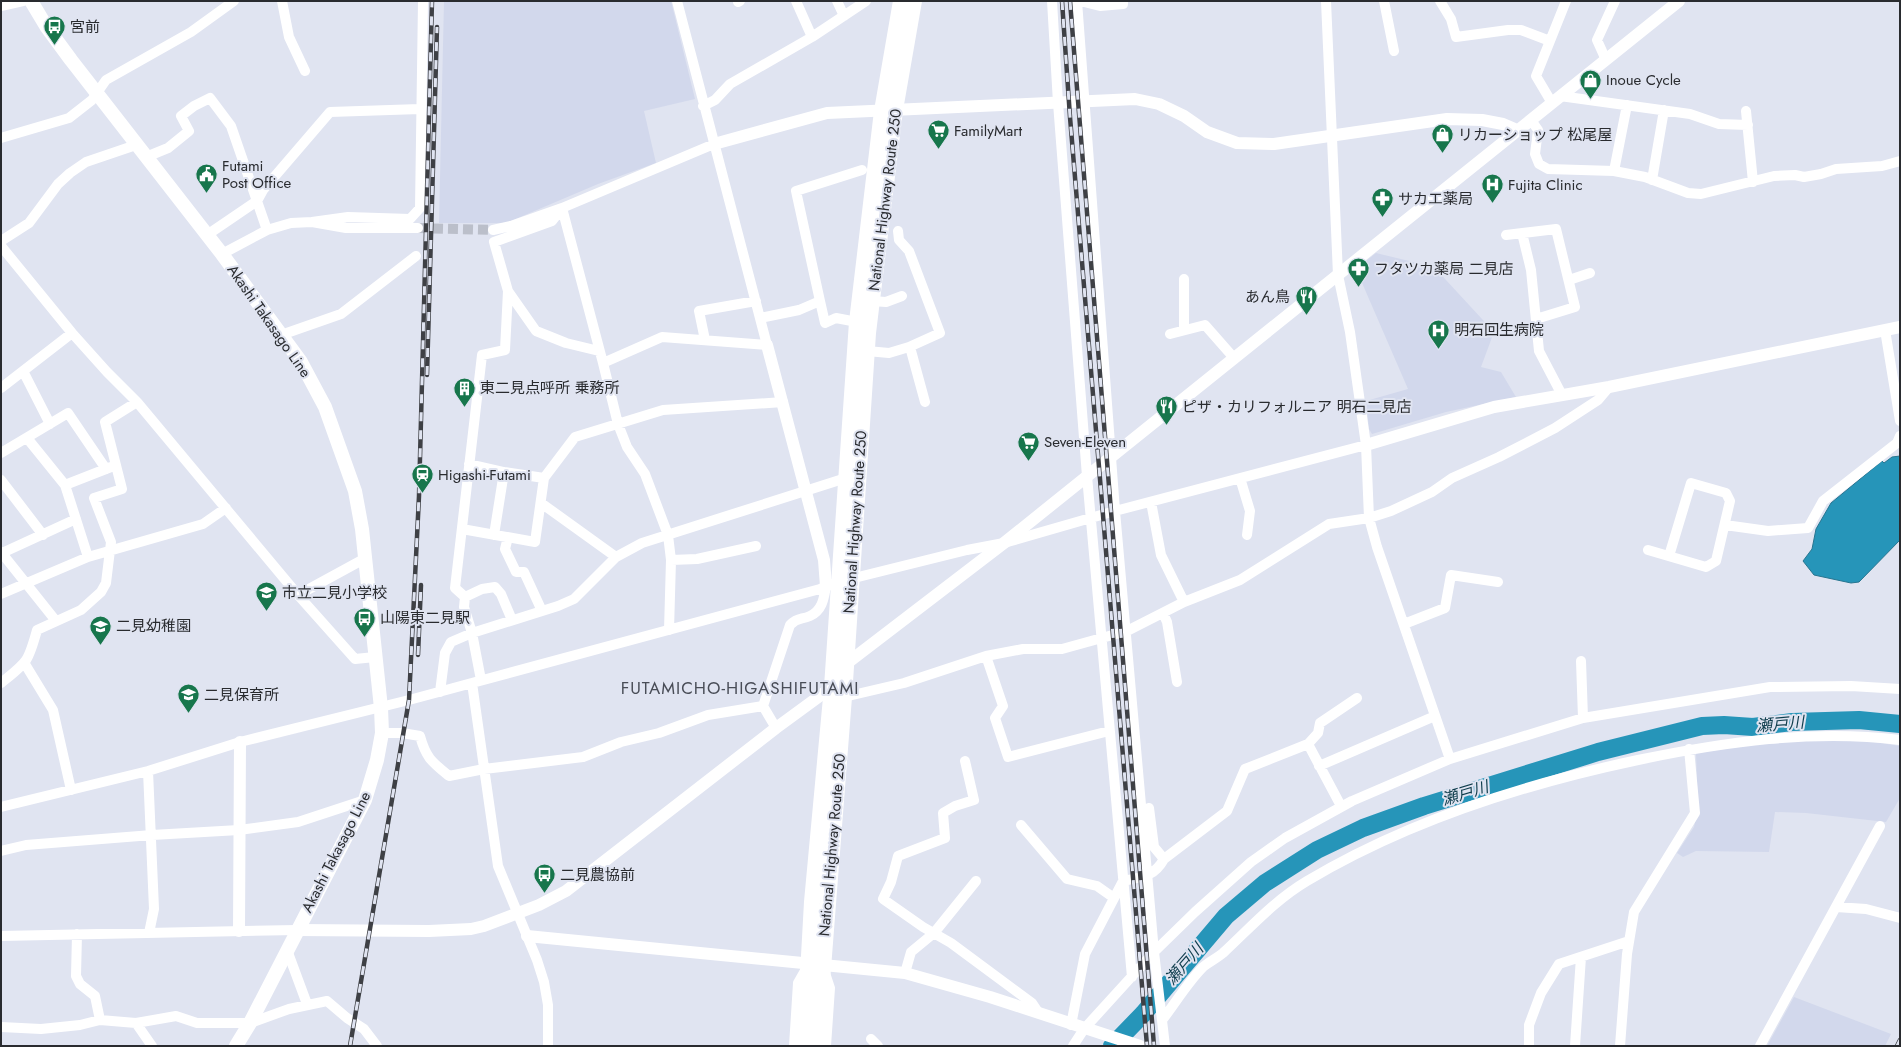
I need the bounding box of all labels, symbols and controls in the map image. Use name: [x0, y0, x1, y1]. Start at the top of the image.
bus stop icon: 宮前: [41, 14, 67, 47]
place label: 宮前: [70, 16, 100, 38]
shop icon: Inoue Cycle: [1577, 67, 1603, 100]
place label: Inoue Cycle: [1606, 69, 1681, 91]
street label: National Highway Route 250: [863, 108, 907, 292]
supermarket icon: FamilyMart: [926, 118, 952, 151]
place label: FamilyMart: [954, 120, 1022, 142]
shop icon: リカーショップ 松尾屋: [1430, 122, 1456, 155]
place label: リカーショップ 松尾屋: [1458, 124, 1612, 146]
place label: Futami Post Office: [222, 155, 292, 194]
public building icon: Futami Post Office: [193, 162, 219, 195]
hospital icon: Fujita Clinic: [1479, 172, 1505, 205]
place label: Fujita Clinic: [1508, 174, 1583, 196]
pharmacy icon: サカエ薬局: [1369, 186, 1395, 219]
place label: サカエ薬局: [1398, 188, 1473, 210]
pharmacy icon: フタツカ薬局 二見店: [1346, 256, 1372, 289]
place label: フタツカ薬局 二見店: [1374, 258, 1514, 280]
street label: Akashi Takasago Line: [222, 260, 316, 382]
restaurant icon: あん鳥: [1293, 284, 1319, 317]
place label: あん鳥: [1245, 286, 1290, 308]
hospital icon: 明石回生病院: [1426, 317, 1452, 350]
place label: 明石回生病院: [1454, 319, 1544, 341]
building icon: 東二見点呼所 乗務所: [451, 375, 477, 408]
place label: 東二見点呼所 乗務所: [480, 377, 620, 399]
restaurant icon: ピザ・カリフォルニア 明石二見店: [1154, 394, 1180, 427]
place label: ピザ・カリフォルニア 明石二見店: [1182, 396, 1412, 418]
supermarket icon: Seven-Eleven: [1016, 429, 1042, 462]
street label: National Highway Route 250: [838, 430, 872, 614]
place label: Seven-Eleven: [1044, 431, 1126, 453]
station icon: Higashi-Futami: [409, 462, 435, 495]
place label: Higashi-Futami: [438, 464, 531, 486]
school or university icon: 市立二見小学校: [253, 580, 279, 613]
place label: 市立二見小学校: [282, 582, 387, 604]
bus stop icon: 山陽東二見駅: [352, 605, 378, 638]
place label: 山陽東二見駅: [380, 607, 470, 629]
school or university icon: 二見幼稚園: [87, 613, 113, 646]
place label: 二見幼稚園: [116, 615, 191, 637]
district label: FUTAMICHO-HIGASHIFUTAMI: [621, 676, 859, 700]
school or university icon: 二見保育所: [176, 682, 202, 715]
place label: 二見保育所: [204, 684, 279, 706]
water label: 瀬戸川: [1755, 710, 1807, 738]
street label: National Highway Route 250: [813, 753, 851, 937]
water label: 瀬戸川: [1439, 774, 1493, 811]
street label: Akashi Takasago Line: [296, 787, 376, 916]
bus stop icon: 二見農協前: [531, 862, 557, 895]
place label: 二見農協前: [560, 864, 635, 886]
water label: 瀬戸川: [1160, 937, 1210, 990]

